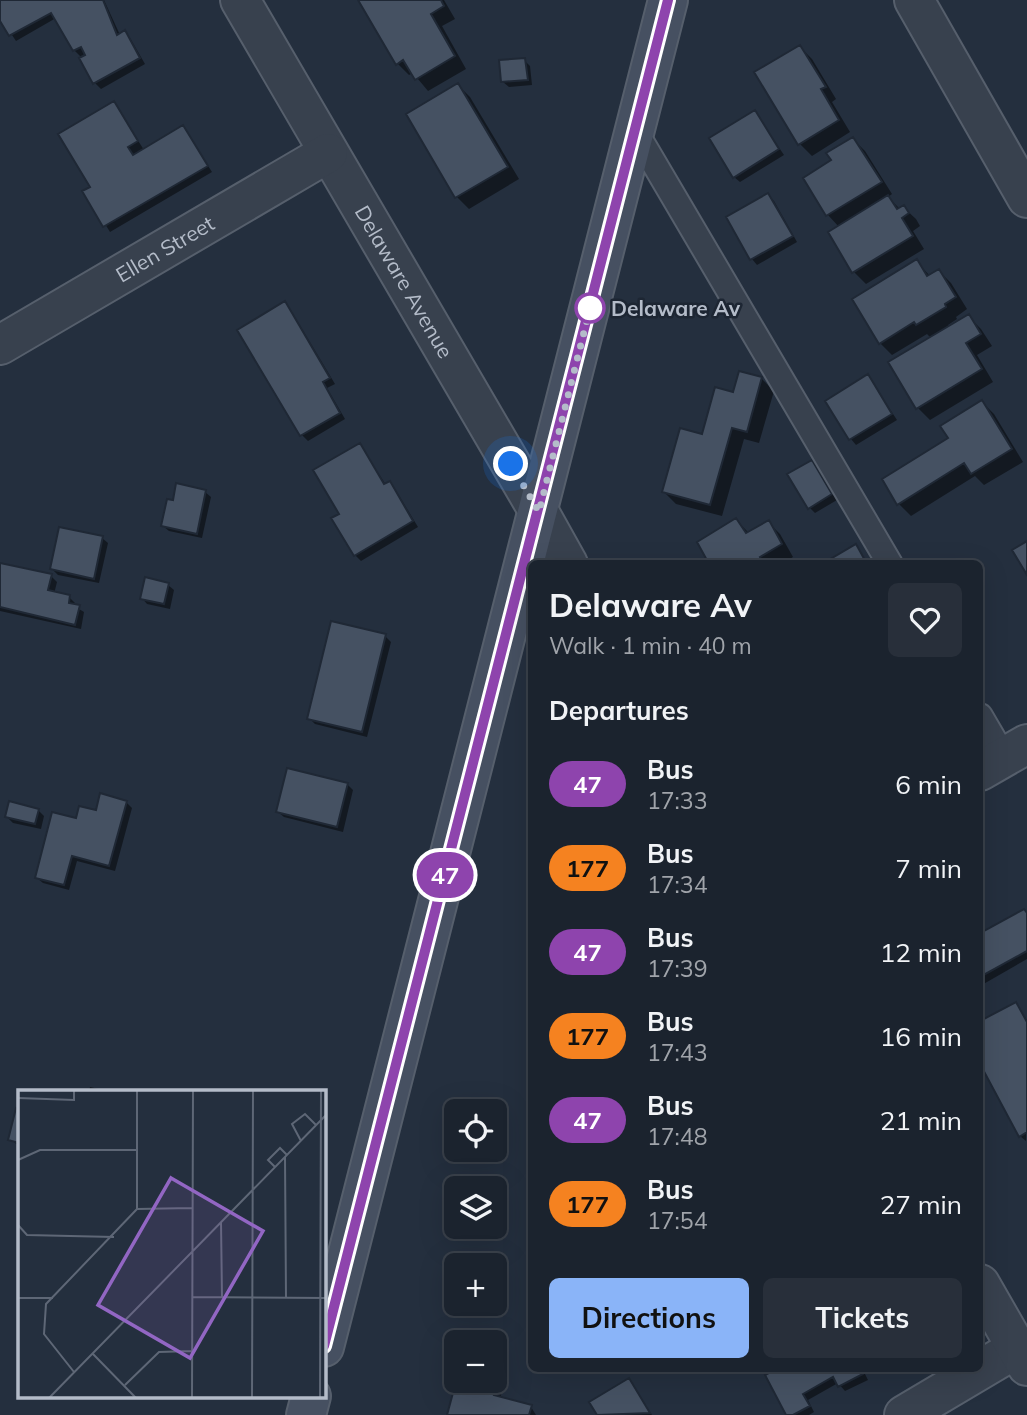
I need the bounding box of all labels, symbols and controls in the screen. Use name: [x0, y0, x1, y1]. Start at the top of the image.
street label: Delaware Avenue: [350, 200, 459, 363]
street label: Ellen Street: [111, 210, 219, 287]
marker: Delaware Av: [575, 293, 605, 323]
place label: Delaware Av: [611, 295, 741, 321]
your location: [493, 446, 528, 481]
button: heart: [888, 583, 962, 657]
text: Delaware Av: [549, 584, 752, 625]
text: Walk · 1 min · 40 m: [549, 631, 752, 660]
text: Departures: [549, 694, 689, 727]
text: Bus: [647, 753, 693, 786]
text: 6 min: [895, 768, 962, 801]
text: 47: [573, 769, 602, 799]
text: 17:33: [647, 786, 707, 815]
text: Bus: [647, 837, 693, 870]
line badge: 47: [414, 852, 476, 898]
text: 7 min: [895, 852, 962, 885]
text: 177: [566, 853, 609, 883]
text: 47: [431, 860, 459, 890]
text: 17:34: [647, 870, 707, 899]
text: Bus: [647, 921, 693, 954]
text: 12 min: [880, 936, 962, 969]
text: 47: [573, 937, 602, 967]
text: 17:39: [647, 954, 707, 983]
text: Bus: [647, 1005, 693, 1038]
text: 16 min: [880, 1020, 962, 1053]
text: 177: [566, 1021, 609, 1051]
text: 17:43: [647, 1038, 707, 1067]
text: Bus: [647, 1089, 693, 1122]
inset map: [18, 1090, 326, 1398]
map controls: [444, 1099, 507, 1393]
button: locate: [444, 1099, 507, 1162]
text: 21 min: [880, 1104, 962, 1137]
text: 47: [573, 1105, 602, 1135]
text: 17:48: [647, 1122, 707, 1151]
text: Bus: [647, 1173, 693, 1206]
button: layers: [444, 1176, 507, 1239]
text: 27 min: [880, 1188, 962, 1221]
text: 177: [566, 1189, 609, 1219]
text: 17:54: [647, 1206, 707, 1235]
button: +: [444, 1253, 507, 1316]
button: Directions: [549, 1278, 749, 1358]
button: Tickets: [763, 1278, 962, 1358]
button: −: [444, 1330, 507, 1393]

